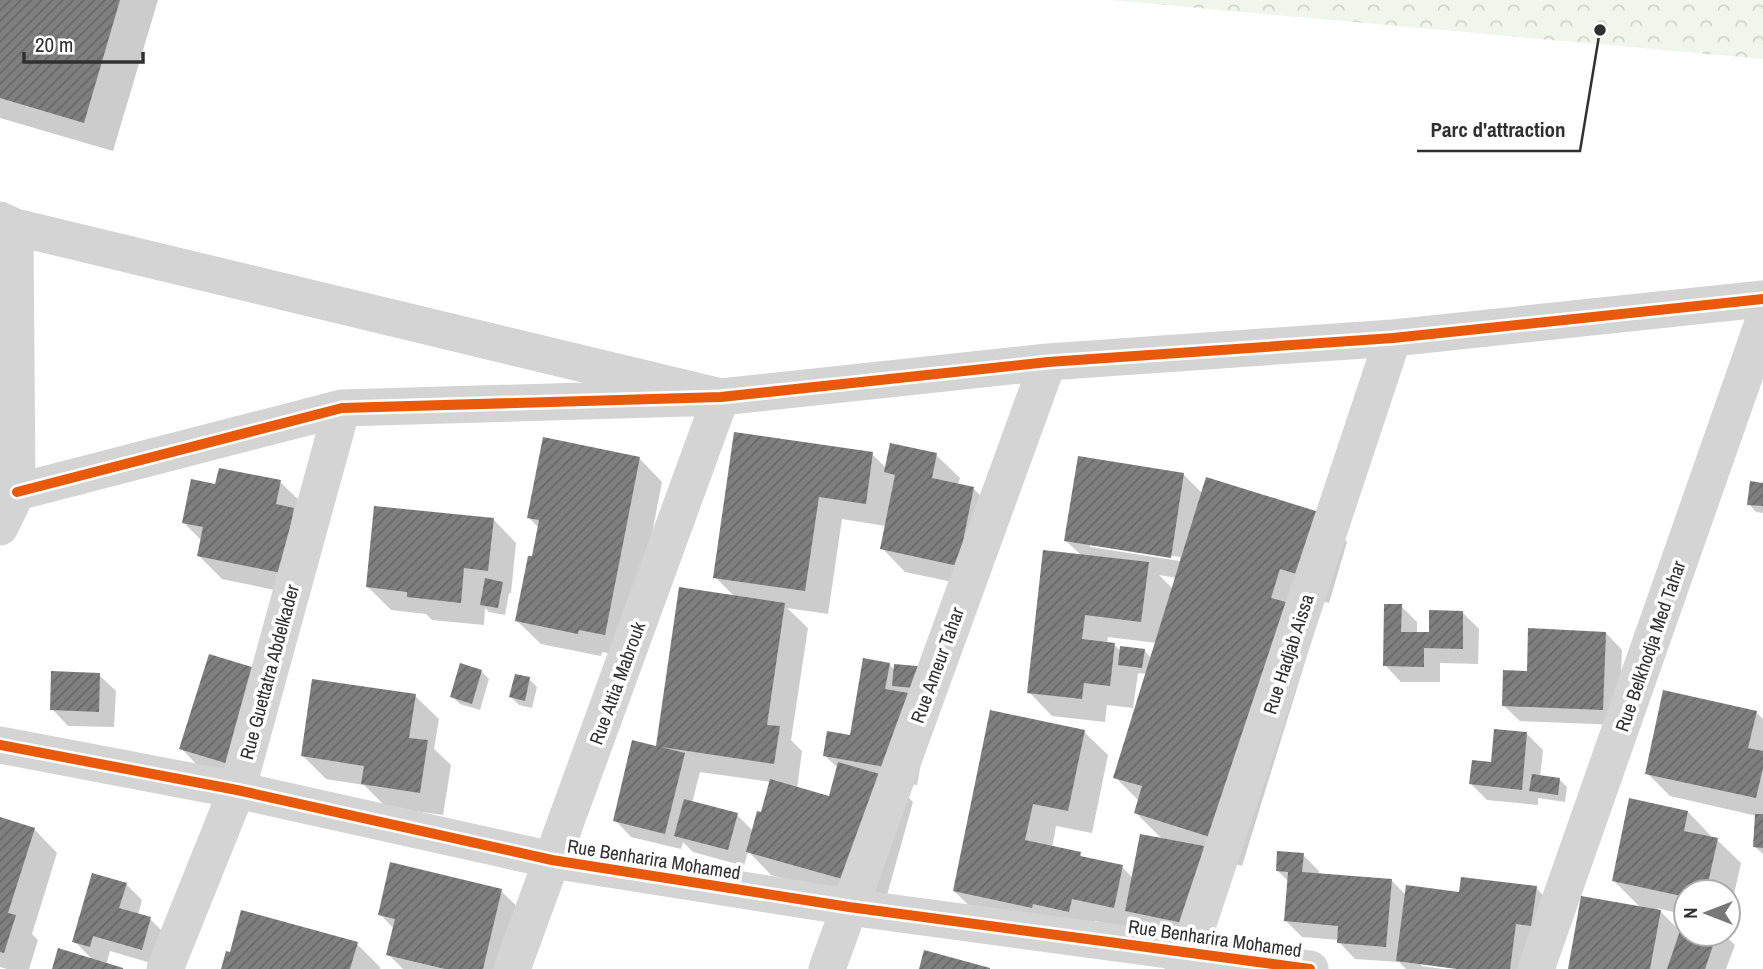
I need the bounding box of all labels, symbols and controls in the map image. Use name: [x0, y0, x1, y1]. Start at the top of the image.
scale bar: [24, 21, 144, 65]
text: 20 m: [35, 30, 73, 59]
callout: Parc d'attraction: [1417, 109, 1580, 151]
text: Parc d'attraction: [1430, 115, 1566, 144]
street label: Rue Belkhodja Med Tahar: [1609, 556, 1692, 735]
street label: Rue Guettatra Abdelkader: [233, 581, 305, 762]
street label: Rue Hadjab Aissa: [1256, 590, 1320, 717]
street label: Rue Ameur Tahar: [904, 603, 970, 726]
street label: Rue Attia Mabrouk: [583, 618, 651, 748]
street label: Rue Benharira Mohamed: [566, 832, 742, 886]
north arrow: [1672, 878, 1742, 948]
text: N: [1677, 907, 1703, 919]
street label: Rue Benharira Mohamed: [1127, 913, 1303, 963]

